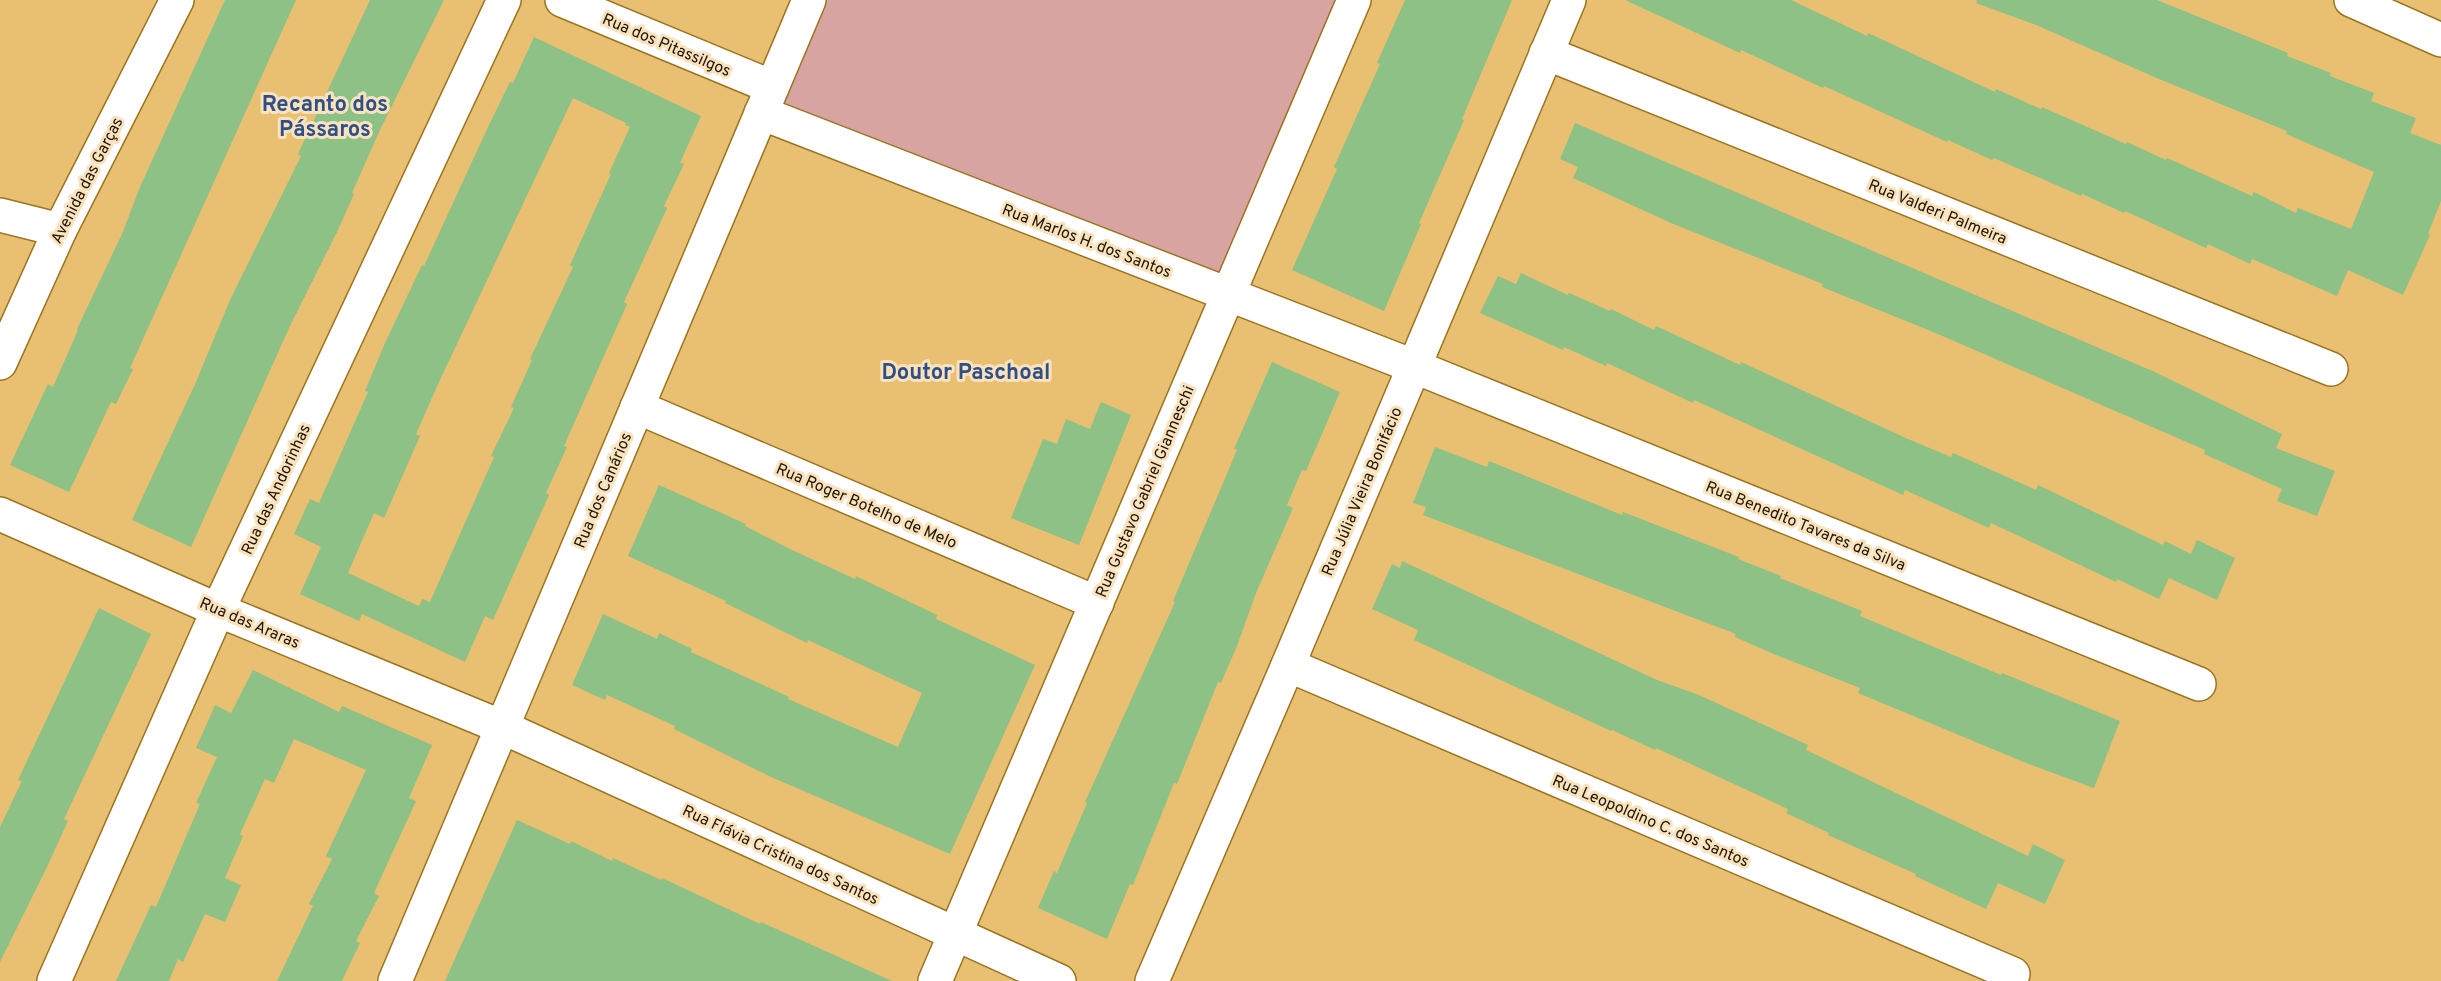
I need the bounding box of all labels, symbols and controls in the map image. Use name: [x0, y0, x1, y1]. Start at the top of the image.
street label: Rua dos Pitassilgos: [599, 10, 733, 82]
district label: Recanto dos Pássaros: [262, 92, 388, 144]
street label: Avenida das Garças: [47, 114, 128, 247]
street label: Rua Valderi Palmeira: [1865, 176, 2010, 250]
street label: Rua Marlos H. dos Santos: [999, 200, 1174, 283]
district label: Doutor Paschoal: [882, 360, 1050, 387]
street label: Rua Gustavo Gabriel Gianneschi: [1092, 383, 1200, 601]
street label: Rua Júlia Vieira Bonifácio: [1318, 404, 1408, 579]
street label: Rua das Andorinhas: [238, 421, 316, 558]
street label: Rua dos Canários: [570, 430, 637, 552]
street label: Rua Roger Botelho de Melo: [773, 460, 960, 554]
street label: Rua Benedito Tavares da Silva: [1702, 477, 1908, 576]
street label: Rua das Araras: [196, 594, 302, 654]
street label: Rua Leopoldino C. dos Santos: [1549, 771, 1752, 872]
street label: Rua Flávia Cristina dos Santos: [679, 801, 882, 910]

